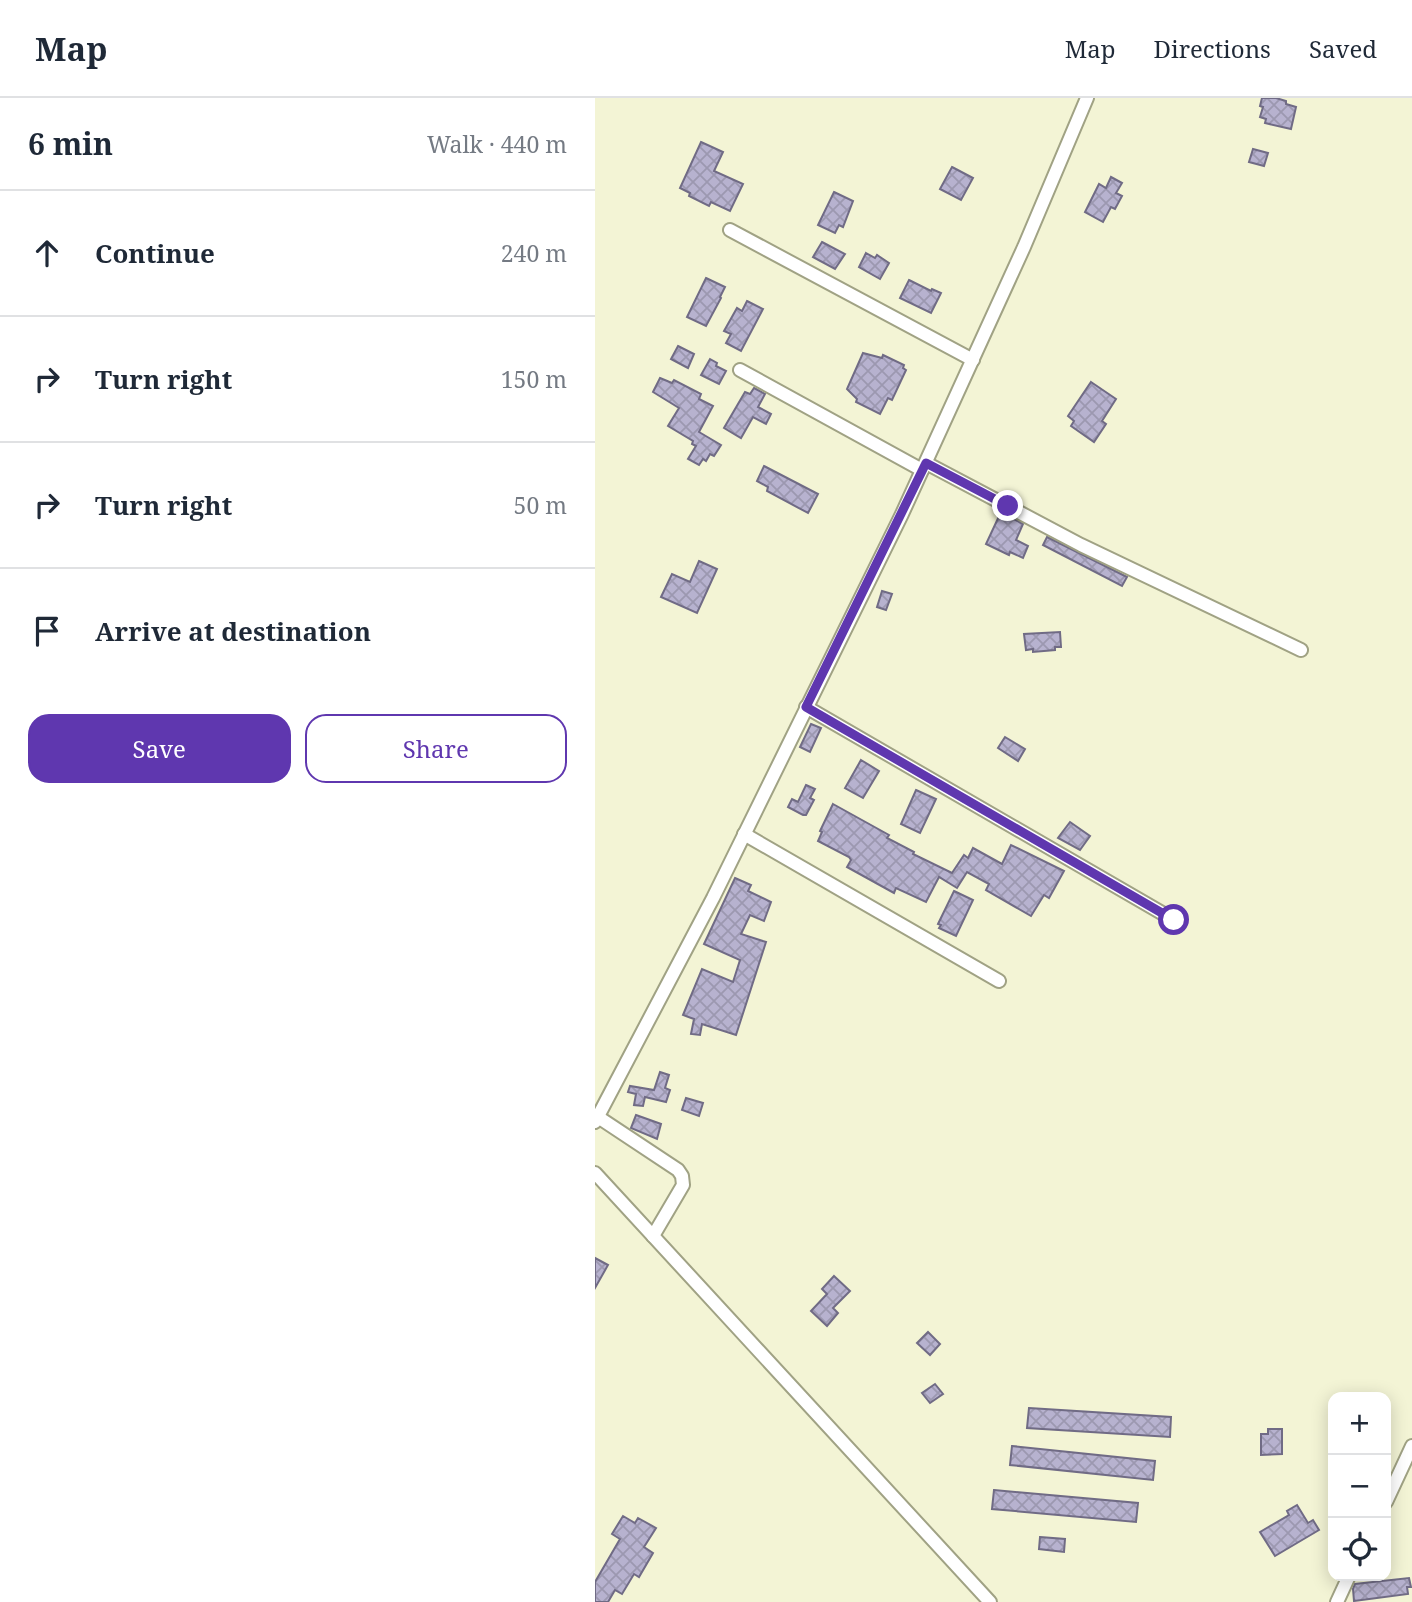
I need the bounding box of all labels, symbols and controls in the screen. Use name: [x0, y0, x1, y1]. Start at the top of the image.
text: Map: [35, 26, 108, 71]
text: Map: [1065, 32, 1116, 65]
text: Directions: [1154, 32, 1271, 65]
text: Saved: [1309, 32, 1377, 65]
text: 6 min: [28, 123, 113, 164]
text: Walk · 440 m: [427, 128, 567, 160]
icon: ahead: [28, 234, 66, 272]
text: Continue: [95, 235, 215, 271]
text: 240 m: [501, 237, 567, 269]
icon: right: [28, 360, 66, 398]
text: Turn right: [95, 361, 232, 397]
text: 150 m: [501, 363, 567, 395]
icon: right: [28, 486, 66, 524]
text: Turn right: [95, 487, 232, 523]
text: 50 m: [514, 489, 567, 521]
route end: [992, 490, 1023, 521]
icon: arrive: [28, 612, 66, 650]
text: Arrive at destination: [95, 613, 371, 649]
button: Save: [28, 714, 291, 783]
button: Share: [305, 714, 567, 783]
route start: [1158, 904, 1189, 935]
map controls: [1328, 1392, 1391, 1581]
button: +: [1328, 1392, 1391, 1455]
button: −: [1328, 1455, 1391, 1518]
button: locate: [1328, 1518, 1391, 1581]

